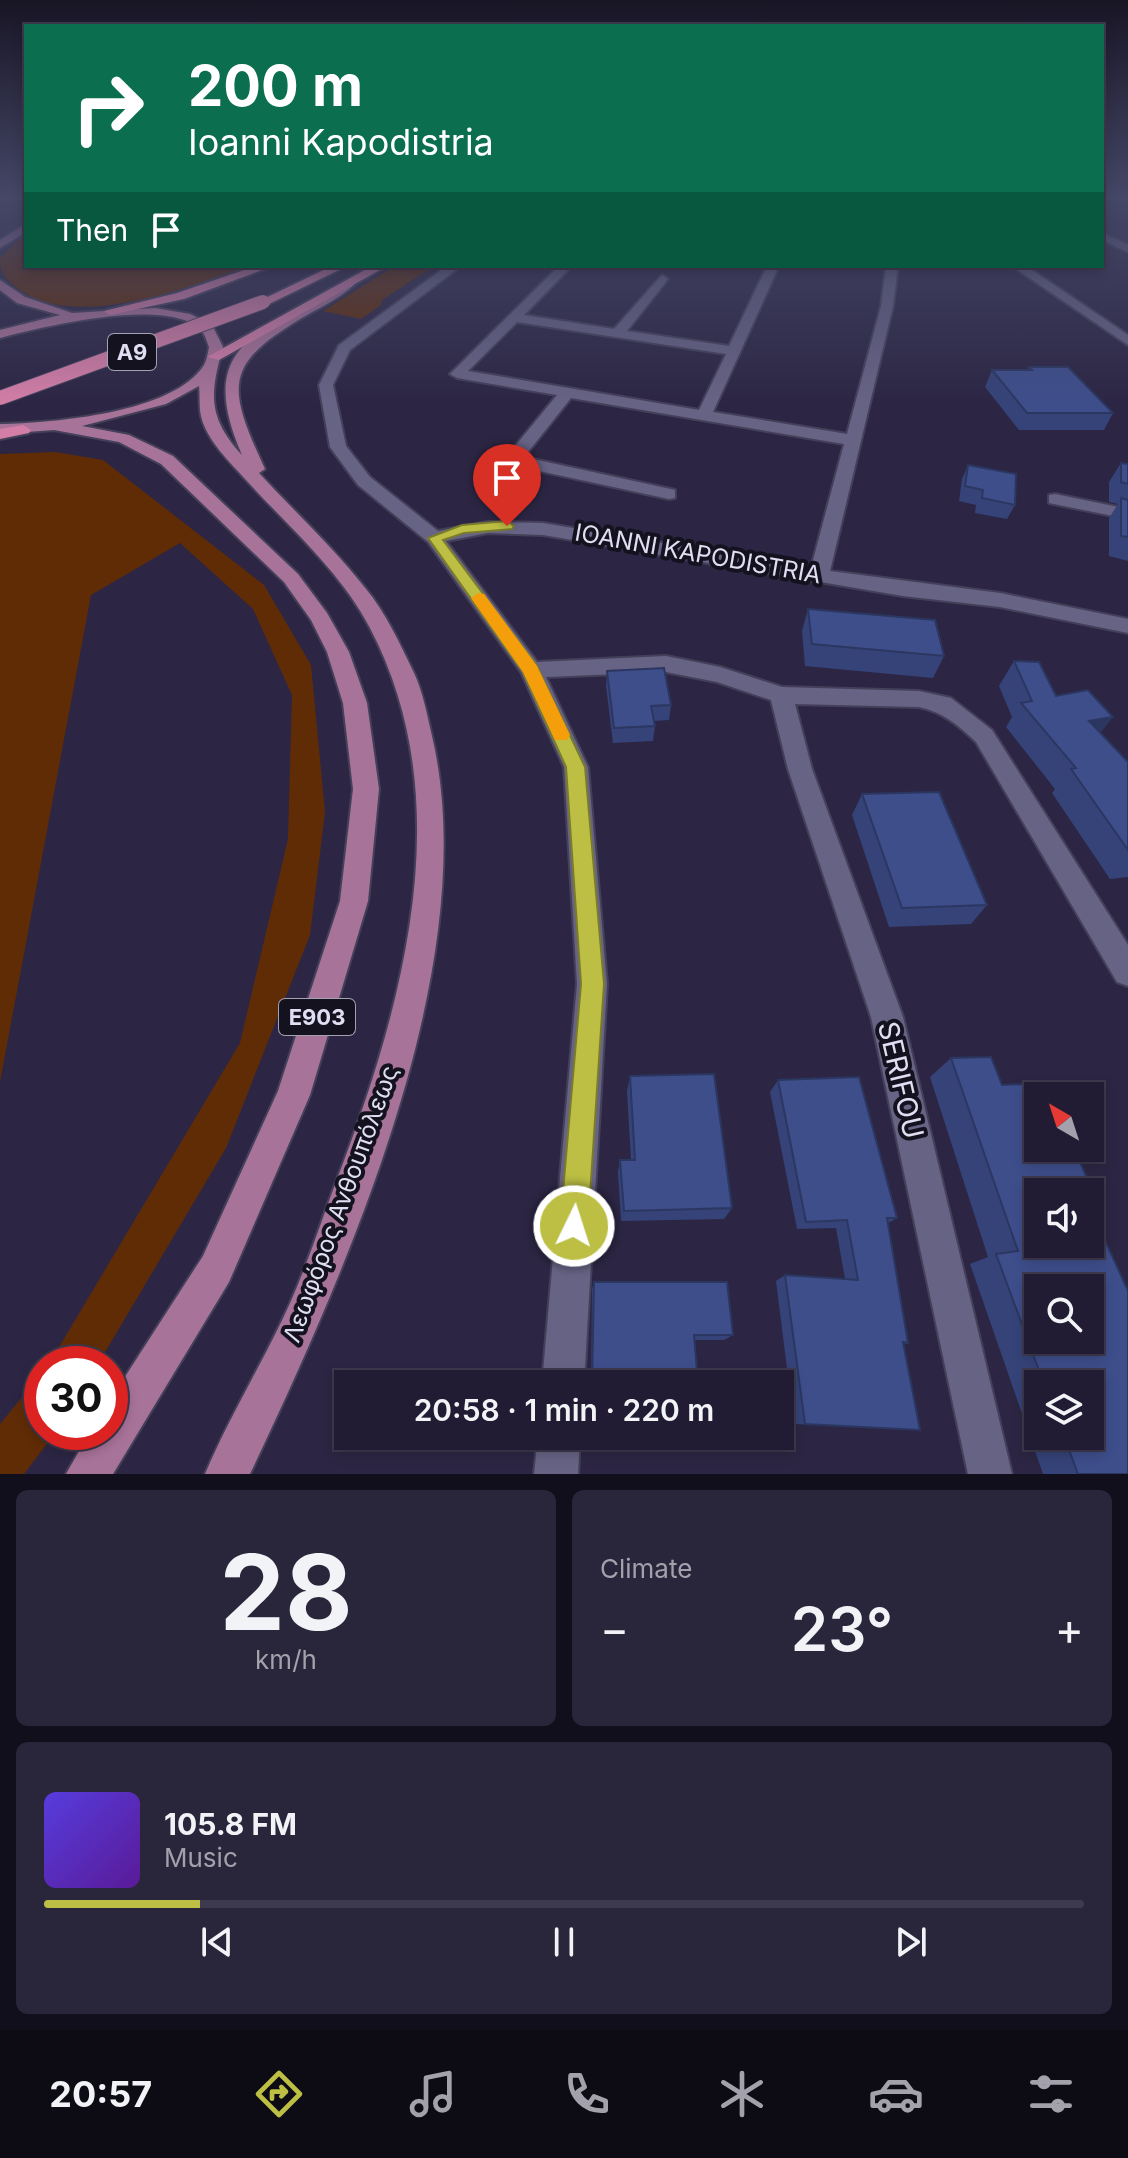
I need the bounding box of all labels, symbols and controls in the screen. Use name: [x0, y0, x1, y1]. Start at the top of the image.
text: 200 m: [188, 52, 363, 120]
icon: right: [56, 56, 160, 160]
text: Ioanni Kapodistria: [188, 120, 494, 164]
icon: arrive: [144, 208, 188, 252]
text: Then: [56, 212, 128, 248]
road number: A9: [108, 334, 156, 370]
pin: [473, 444, 541, 526]
icon: arrive: [485, 456, 529, 500]
street label: IOANNI KAPODISTRIA: [573, 518, 823, 589]
road number: E903: [279, 999, 355, 1035]
street label: SERIFOU: [871, 1018, 931, 1142]
street label: Λεωφόρος Ανθουπόλεως: [277, 1061, 404, 1346]
north arrow: [1024, 1082, 1104, 1162]
map controls: [1024, 1082, 1104, 1450]
button: sound: [1024, 1178, 1104, 1258]
position arrow: [532, 1184, 616, 1268]
button: search: [1024, 1274, 1104, 1354]
speed limit sign: 30: [24, 1346, 128, 1450]
button: layers: [1024, 1370, 1104, 1450]
text: 20:58 · 1 min · 220 m: [414, 1392, 714, 1428]
text: 28: [219, 1529, 353, 1655]
text: Climate: [600, 1553, 692, 1584]
text: 23°: [791, 1593, 893, 1665]
text: −: [600, 1602, 629, 1656]
text: +: [1055, 1602, 1084, 1656]
text: km/h: [255, 1644, 317, 1675]
text: 105.8 FM: [164, 1806, 297, 1842]
text: Music: [164, 1842, 238, 1873]
icon: previous: [195, 1920, 239, 1964]
icon: pause: [542, 1920, 586, 1964]
icon: next: [889, 1920, 933, 1964]
icon: directions: [251, 2066, 307, 2122]
icon: music: [405, 2066, 461, 2122]
icon: phone: [559, 2066, 615, 2122]
icon: climate: [714, 2066, 770, 2122]
icon: car: [868, 2066, 924, 2122]
icon: filters: [1023, 2066, 1079, 2122]
text: 20:57: [49, 2072, 152, 2116]

